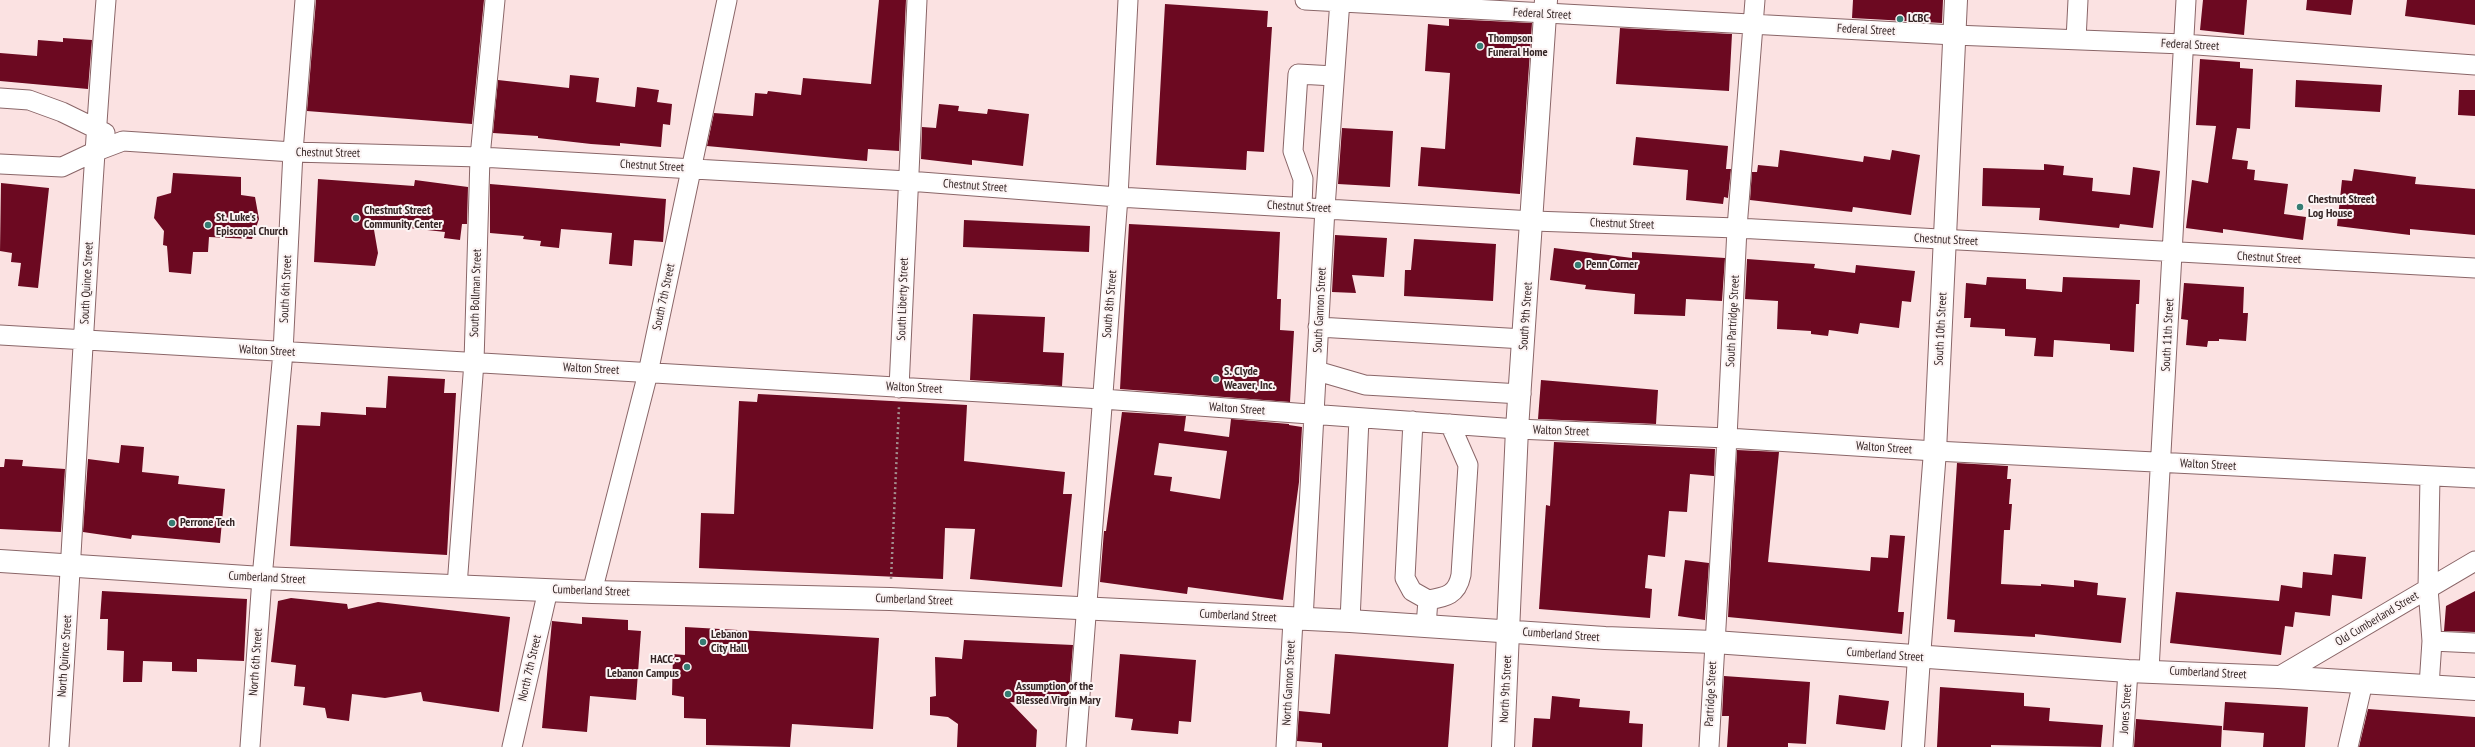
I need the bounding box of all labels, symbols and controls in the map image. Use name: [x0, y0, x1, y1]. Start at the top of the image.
street label: Federal Street: [1512, 5, 1572, 23]
place label: LCBC: [1908, 12, 1929, 26]
marker: LCBC: [1895, 14, 1905, 24]
street label: Federal Street: [1836, 21, 1896, 39]
place label: Thompson Funeral Home: [1488, 32, 1548, 60]
street label: Federal Street: [2160, 36, 2220, 54]
marker: Thompson Funeral Home: [1475, 41, 1485, 51]
street label: Chestnut Street: [296, 145, 360, 161]
street label: Chestnut Street: [620, 157, 684, 175]
street label: Chestnut Street: [942, 177, 1008, 195]
place label: Chestnut Street Log House: [2308, 193, 2374, 221]
street label: Chestnut Street: [1267, 198, 1331, 216]
marker: Chestnut Street Log House: [2295, 202, 2305, 212]
place label: Chestnut Street Community Center: [364, 204, 442, 232]
place label: St. Luke's Episcopal Church: [216, 211, 288, 239]
marker: Chestnut Street Community Center: [351, 213, 361, 223]
street label: Chestnut Street: [1590, 216, 1654, 232]
marker: St. Luke's Episcopal Church: [203, 220, 213, 230]
street label: Chestnut Street: [1914, 231, 1978, 249]
street label: South Quince Street: [78, 241, 96, 325]
street label: South Bollman Street: [467, 249, 485, 337]
street label: Chestnut Street: [2237, 249, 2301, 267]
street label: South 6th Street: [277, 255, 295, 323]
street label: South Liberty Street: [894, 257, 912, 341]
place label: Penn Corner: [1586, 258, 1638, 272]
marker: Penn Corner: [1573, 260, 1583, 270]
street label: South 7th Street: [650, 262, 678, 332]
street label: South Gannon Street: [1311, 267, 1329, 353]
street label: South 8th Street: [1100, 269, 1120, 339]
street label: South Partridge Street: [1723, 275, 1743, 367]
street label: South 9th Street: [1516, 282, 1536, 350]
street label: South 10th Street: [1932, 292, 1950, 366]
street label: South 11th Street: [2159, 298, 2177, 372]
street label: Walton Street: [239, 342, 295, 360]
street label: Walton Street: [563, 360, 619, 378]
place label: S. Clyde Weaver, Inc.: [1224, 365, 1275, 393]
marker: S. Clyde Weaver, Inc.: [1211, 374, 1221, 384]
street label: Walton Street: [886, 379, 942, 397]
street label: Walton Street: [1208, 400, 1266, 418]
street label: Walton Street: [1533, 423, 1589, 439]
street label: Walton Street: [1855, 439, 1913, 457]
street label: Walton Street: [2180, 456, 2236, 474]
place label: Perrone Tech: [180, 516, 235, 530]
marker: Perrone Tech: [167, 518, 177, 528]
street label: Cumberland Street: [228, 569, 306, 587]
street label: Cumberland Street: [552, 582, 630, 600]
street label: Old Cumberland Street: [2333, 589, 2421, 649]
street label: Cumberland Street: [875, 591, 953, 609]
street label: Cumberland Street: [1199, 607, 1277, 625]
street label: North Quince Street: [55, 614, 75, 698]
street label: Cumberland Street: [1522, 625, 1600, 645]
street label: North 6th Street: [246, 628, 266, 696]
place label: Lebanon City Hall: [711, 628, 747, 656]
street label: North 7th Street: [515, 633, 545, 703]
marker: Lebanon City Hall: [698, 637, 708, 647]
street label: North Gannon Street: [1280, 640, 1298, 726]
street label: Cumberland Street: [1846, 645, 1924, 665]
place label: HACC - Lebanon Campus: [607, 653, 679, 681]
street label: North 9th Street: [1497, 655, 1515, 723]
street label: Partridge Street: [1702, 661, 1720, 727]
marker: HACC - Lebanon Campus: [682, 662, 692, 672]
street label: Cumberland Street: [2169, 664, 2247, 682]
place label: Assumption of the Blessed Virgin Mary: [1016, 680, 1101, 708]
street label: Jones Street: [2117, 684, 2135, 734]
marker: Assumption of the Blessed Virgin Mary: [1003, 689, 1013, 699]

